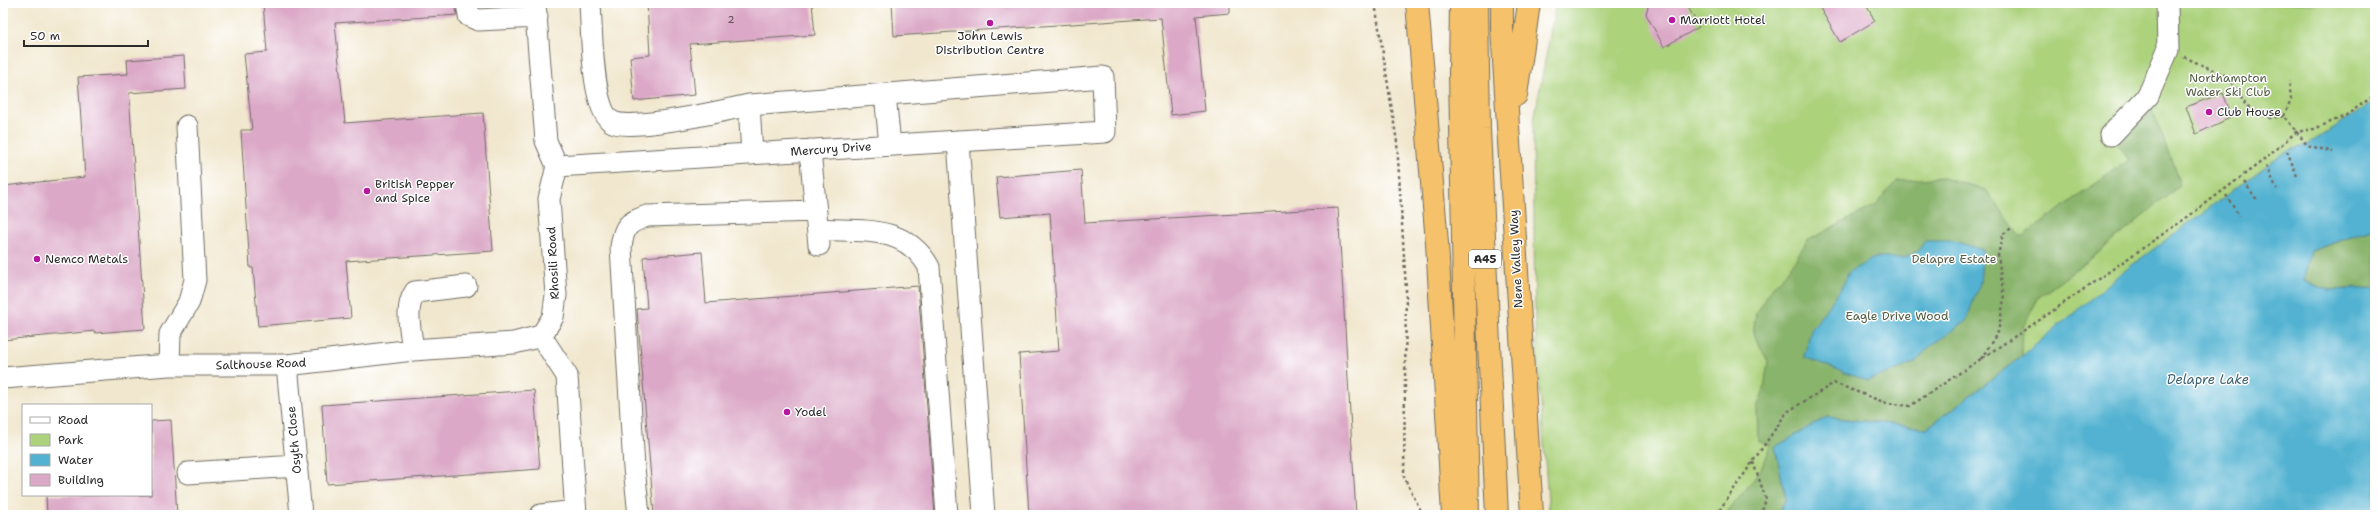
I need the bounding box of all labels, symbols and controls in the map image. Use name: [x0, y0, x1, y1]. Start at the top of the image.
place label: Marriott Hotel: [1680, 12, 1766, 28]
house number: 2: [728, 13, 735, 26]
marker: Marriott Hotel: [1667, 15, 1677, 25]
marker: John Lewis Distribution Centre: [985, 18, 995, 28]
scale bar: [24, 22, 148, 48]
text: 50 m: [30, 28, 60, 44]
place label: John Lewis Distribution Centre: [935, 28, 1045, 58]
park label: Northampton Water Ski Club: [2186, 70, 2270, 100]
place label: Club House: [2217, 104, 2281, 120]
marker: Club House: [2204, 107, 2214, 117]
street label: Mercury Drive: [790, 138, 872, 160]
place label: British Pepper and Spice: [375, 176, 455, 206]
marker: British Pepper and Spice: [362, 186, 372, 196]
street label: Nene Valley Way: [1505, 209, 1527, 309]
street label: Rhosili Road: [543, 226, 563, 300]
road number: A45: [1469, 250, 1501, 268]
place label: Nemco Metals: [45, 251, 128, 267]
park label: Delapre Estate: [1912, 251, 1997, 267]
marker: Nemco Metals: [32, 254, 42, 264]
park label: Eagle Drive Wood: [1845, 308, 1949, 324]
street label: Salthouse Road: [215, 354, 307, 374]
water label: Delapre Lake: [2167, 371, 2249, 388]
legend: [22, 404, 152, 496]
place label: Yodel: [795, 404, 827, 420]
street label: Osyth Close: [283, 405, 305, 475]
marker: Yodel: [782, 407, 792, 417]
text: Road: [58, 412, 89, 428]
text: Park: [58, 432, 84, 448]
text: Water: [58, 452, 94, 468]
text: Building: [58, 472, 104, 488]

